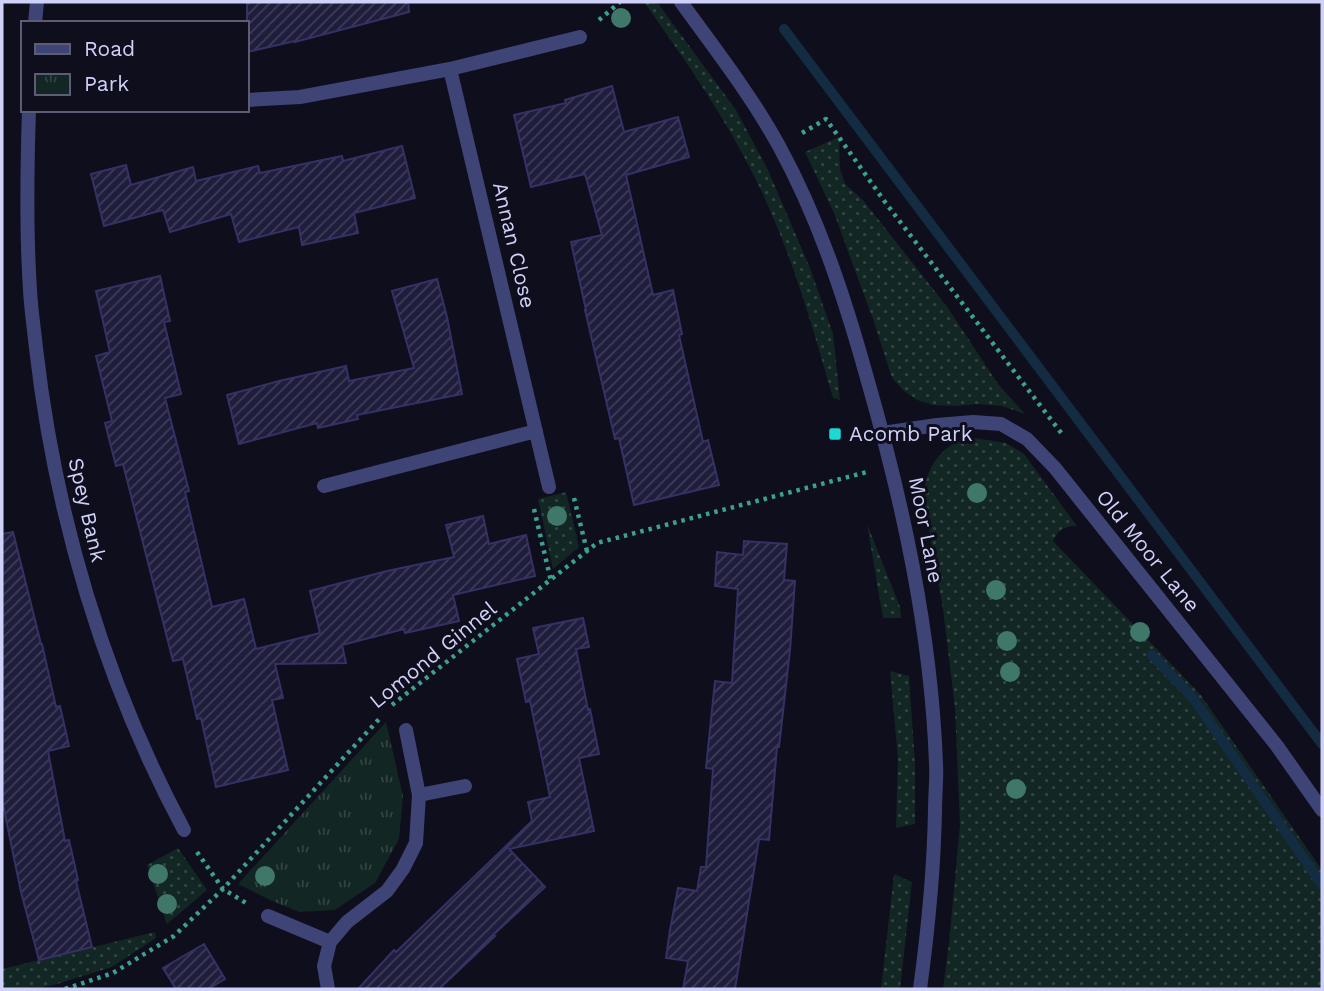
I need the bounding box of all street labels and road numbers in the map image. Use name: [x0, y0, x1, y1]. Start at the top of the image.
street label: Annan Close: [488, 179, 541, 310]
street label: Spey Bank: [63, 455, 112, 564]
street label: Moor Lane: [904, 475, 949, 585]
street label: Old Moor Lane: [1091, 484, 1205, 617]
street label: Lomond Ginnel: [364, 595, 502, 713]

